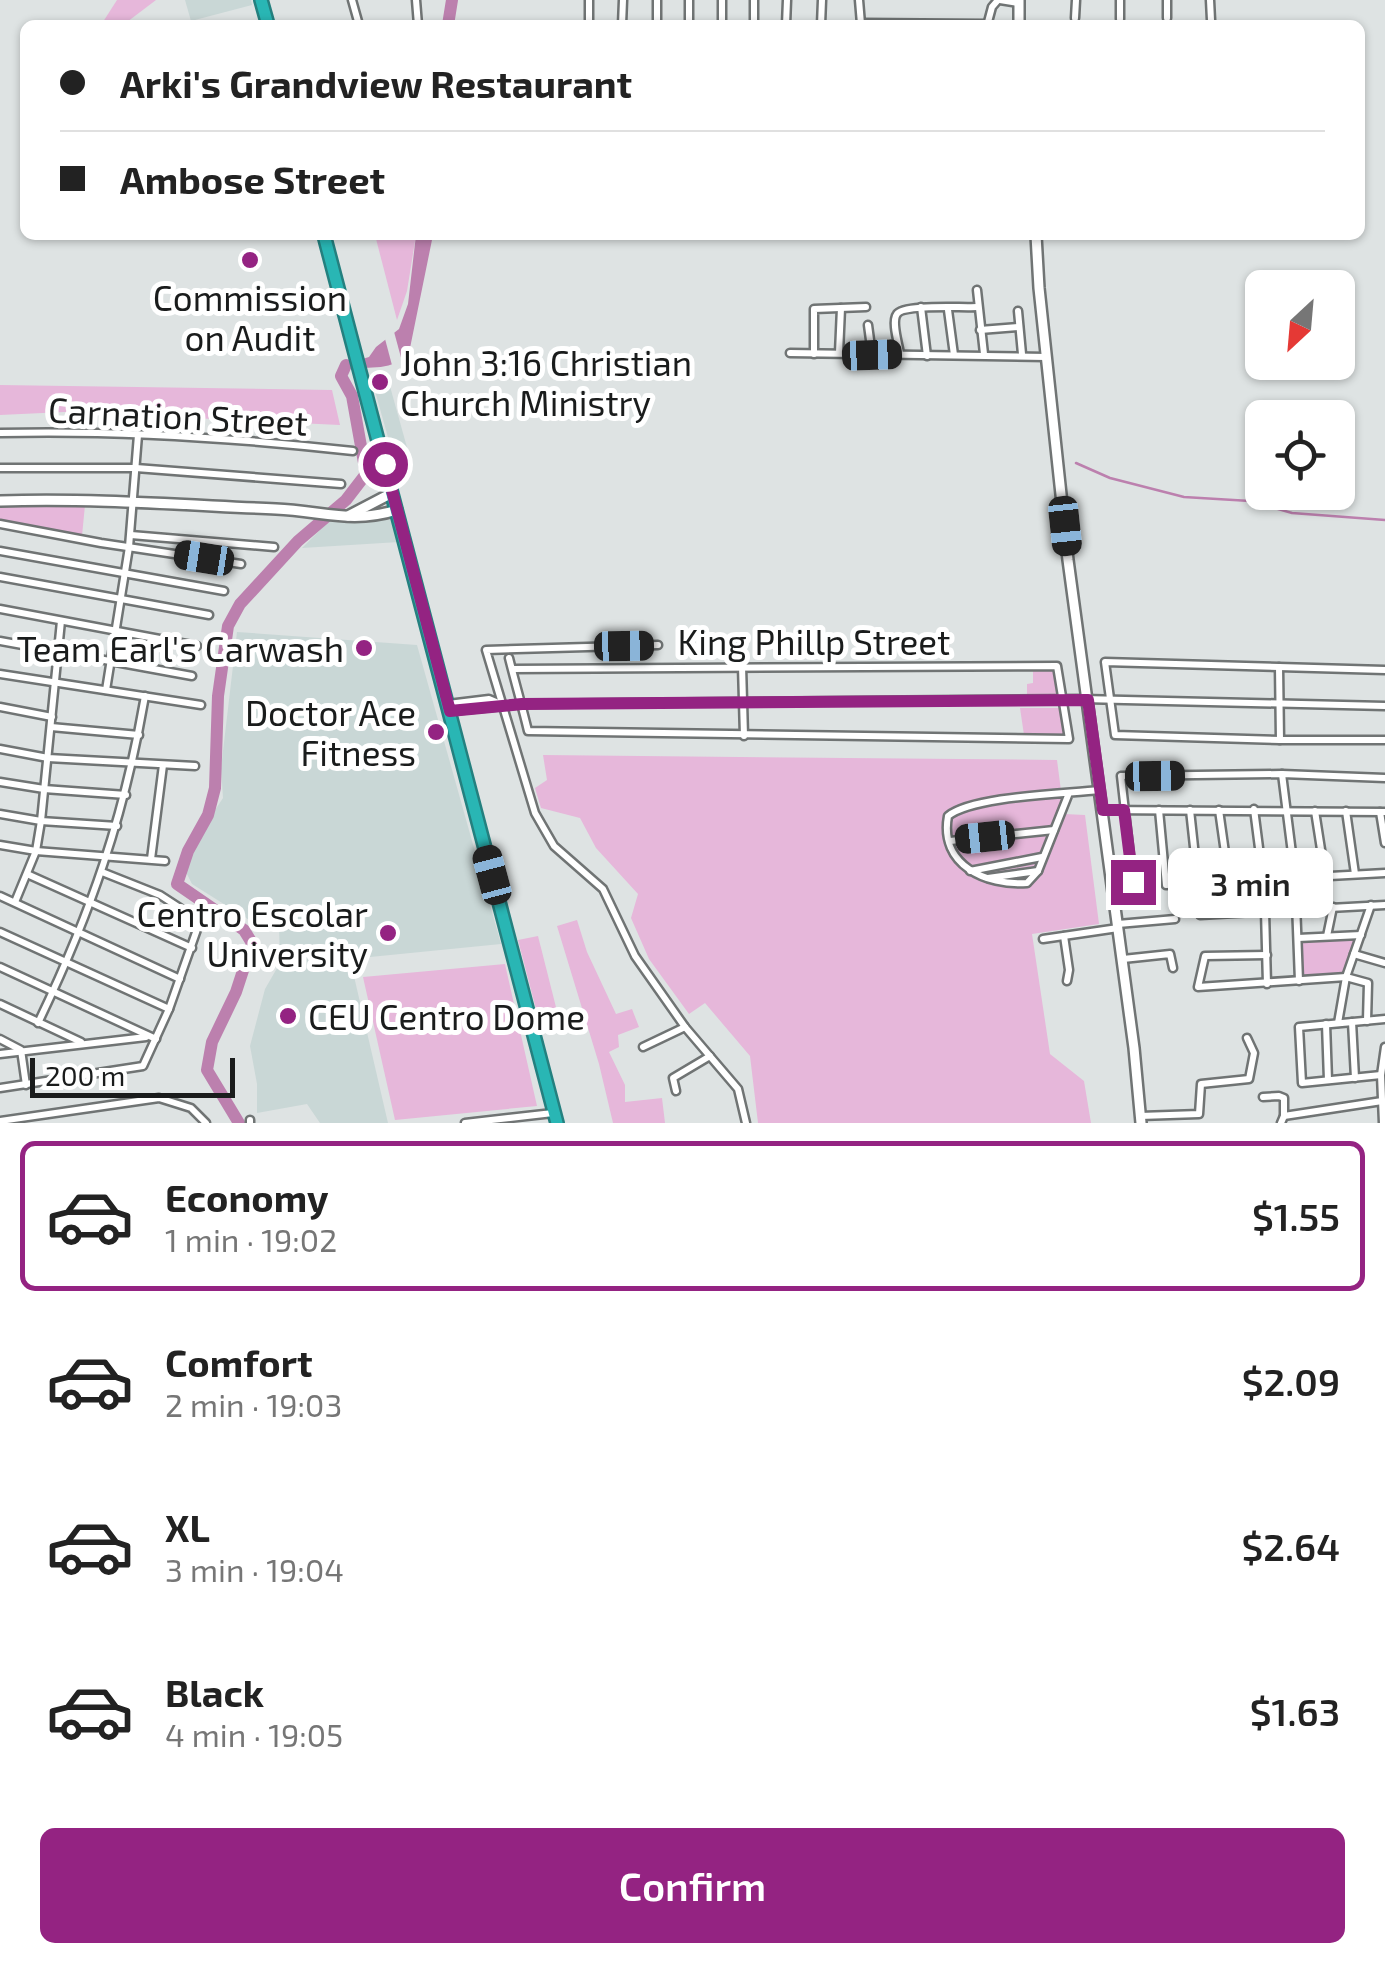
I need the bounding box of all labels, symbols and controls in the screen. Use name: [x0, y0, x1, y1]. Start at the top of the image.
text: Arki's Grandview Restaurant: [120, 60, 632, 106]
text: Ambose Street: [120, 156, 385, 202]
marker: Commission on Audit: [239, 249, 261, 271]
north arrow: [1245, 270, 1355, 380]
map controls: [1245, 270, 1355, 510]
place label: Commission on Audit: [153, 276, 347, 358]
car: [841, 339, 903, 371]
place label: John 3:16 Christian Church Ministry: [400, 341, 692, 423]
marker: John 3:16 Christian Church Ministry: [369, 371, 391, 393]
street label: Carnation Street: [47, 387, 309, 443]
button: locate: [1245, 400, 1355, 510]
route start: [363, 442, 408, 487]
car: [1047, 495, 1083, 557]
car: [172, 538, 236, 578]
street label: King Phillp Street: [678, 620, 950, 662]
place label: Team Earl's Carwash: [16, 627, 344, 669]
car: [594, 630, 654, 662]
marker: Team Earl's Carwash: [353, 637, 375, 659]
place label: Doctor Ace Fitness: [245, 691, 416, 773]
marker: Doctor Ace Fitness: [425, 721, 447, 743]
car: [1125, 760, 1185, 792]
car: [954, 819, 1016, 855]
car: [470, 842, 514, 908]
callout: 3 min: [1168, 847, 1333, 917]
route end: [1111, 860, 1156, 905]
text: 3 min: [1210, 864, 1291, 902]
place label: Centro Escolar University: [137, 892, 368, 974]
marker: Centro Escolar University: [377, 922, 399, 944]
place label: CEU Centro Dome: [308, 995, 585, 1037]
marker: CEU Centro Dome: [277, 1005, 299, 1027]
scale bar: [30, 1053, 235, 1098]
text: 200 m: [45, 1058, 125, 1092]
icon: car: [45, 1171, 135, 1261]
text: Economy: [165, 1174, 329, 1220]
text: $1.55: [1252, 1193, 1340, 1239]
text: 1 min · 19:02: [165, 1220, 337, 1258]
icon: car: [45, 1336, 135, 1426]
text: Comfort: [165, 1339, 313, 1385]
text: $2.09: [1242, 1358, 1340, 1404]
text: 2 min · 19:03: [165, 1385, 342, 1423]
icon: car: [45, 1501, 135, 1591]
text: XL: [165, 1504, 210, 1550]
text: $2.64: [1241, 1523, 1340, 1569]
text: 3 min · 19:04: [165, 1550, 344, 1588]
icon: car: [45, 1666, 135, 1756]
text: Black: [165, 1669, 264, 1715]
text: $1.63: [1250, 1688, 1340, 1734]
text: 4 min · 19:05: [165, 1715, 343, 1753]
button: Confirm: [40, 1828, 1345, 1943]

